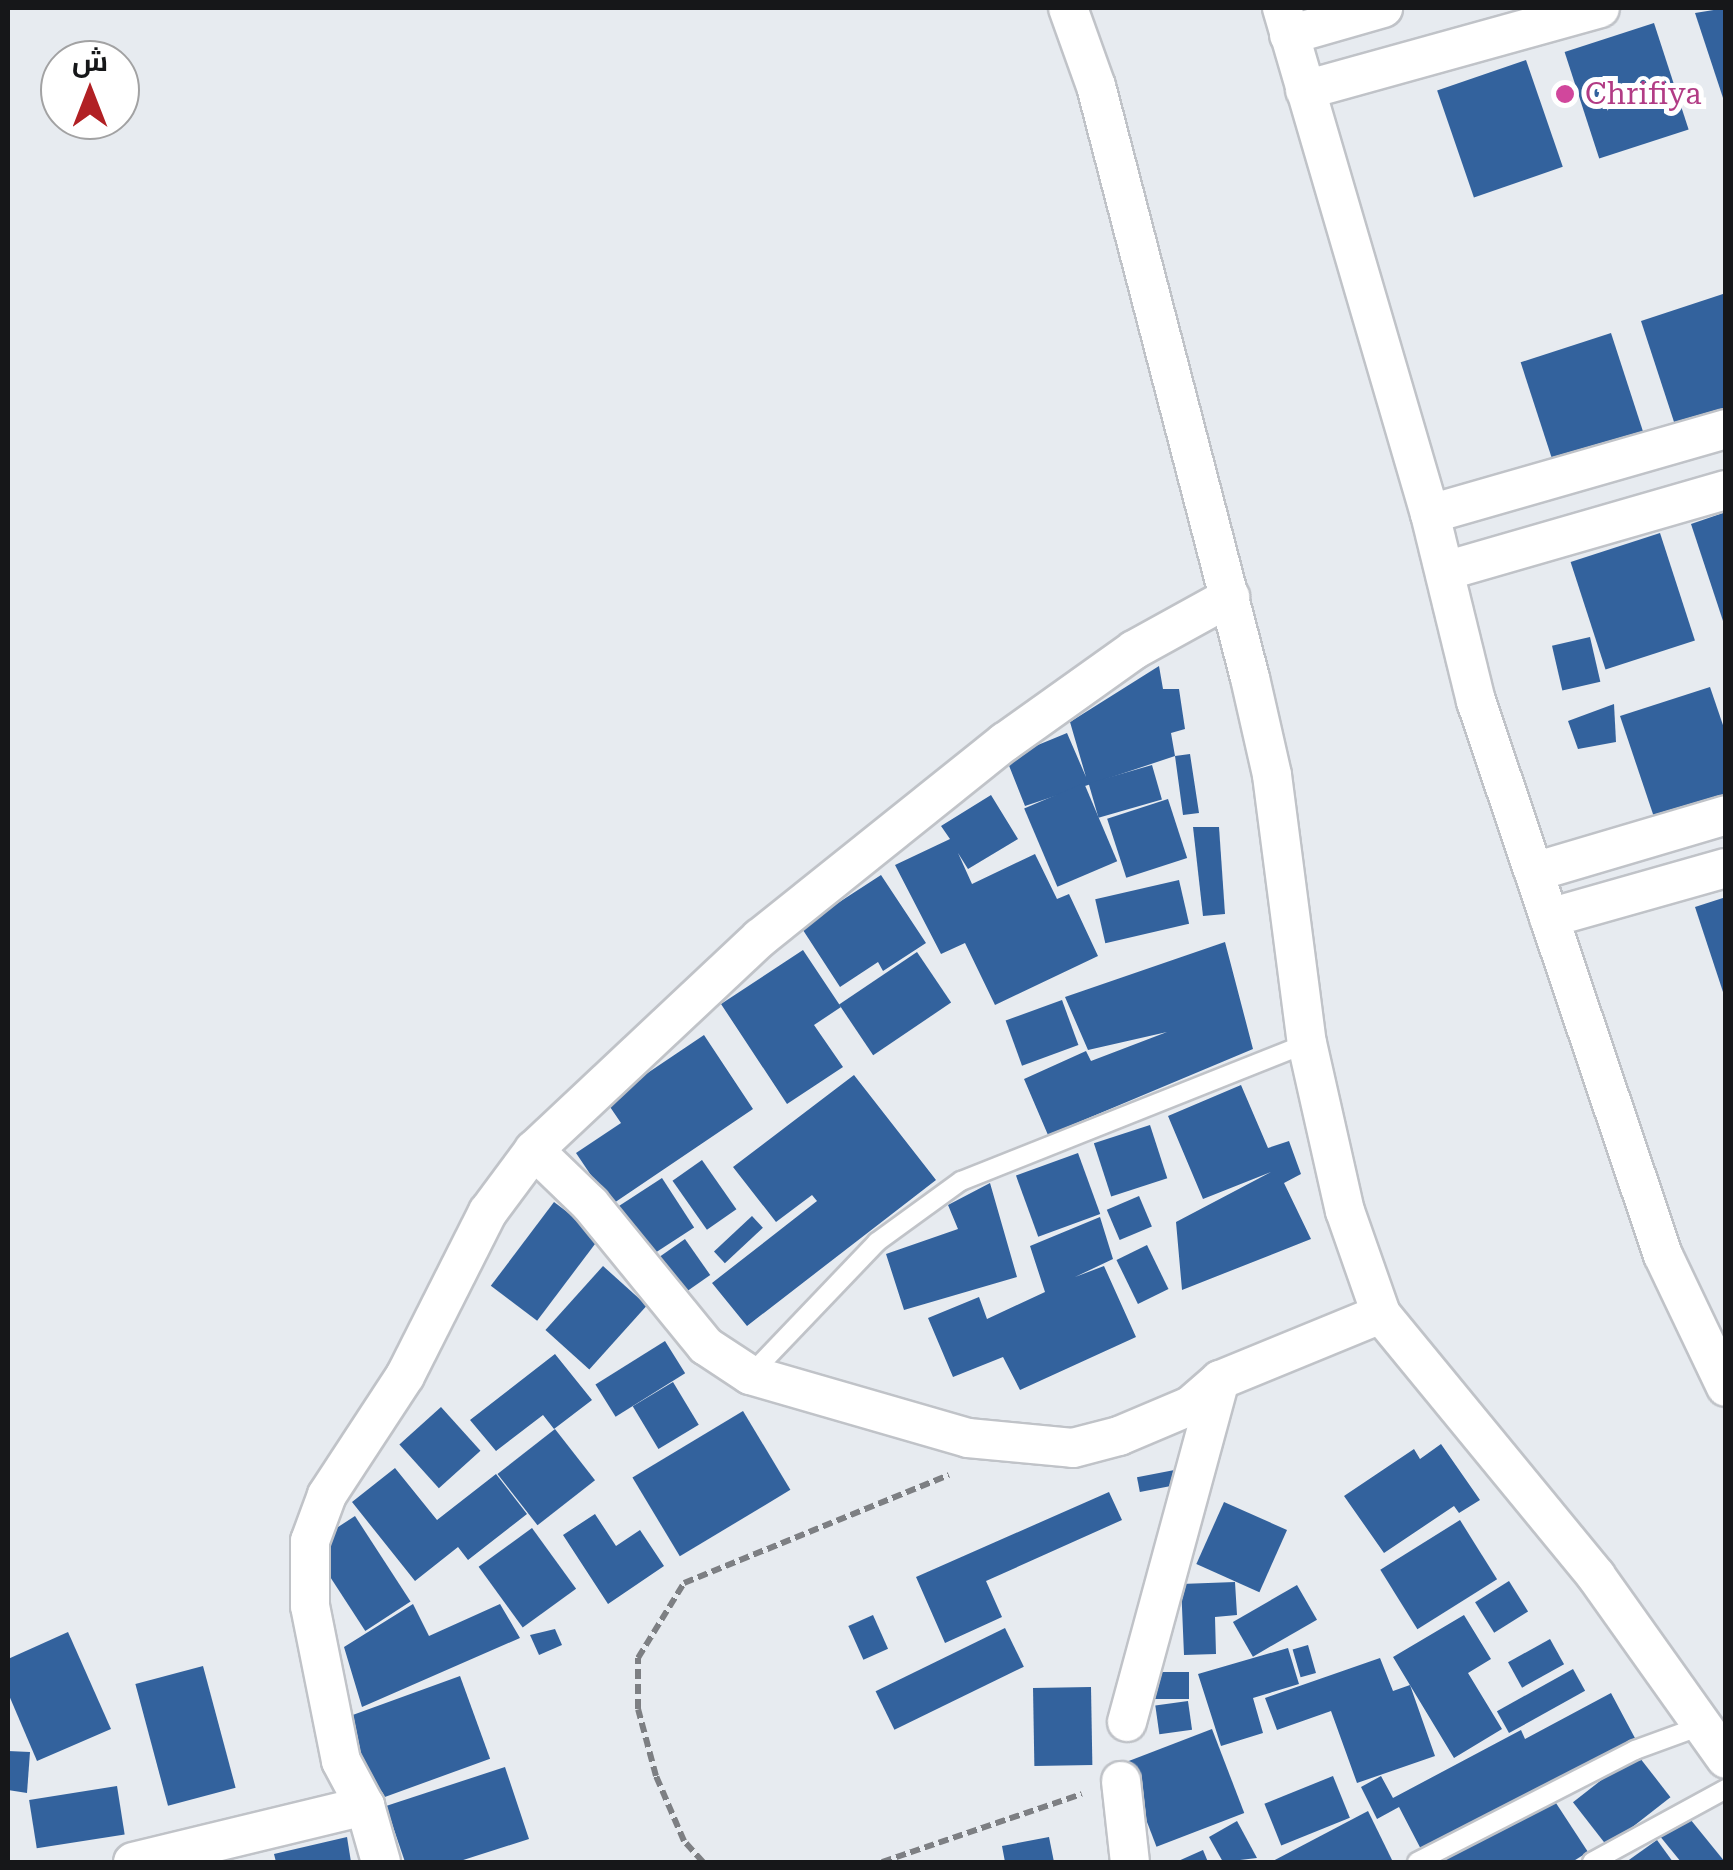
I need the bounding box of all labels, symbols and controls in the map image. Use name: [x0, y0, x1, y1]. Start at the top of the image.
north arrow: [40, 40, 140, 140]
text: ش: [72, 45, 108, 78]
place label: Chrifiya: [1585, 76, 1701, 112]
marker: Chrifiya: [1554, 83, 1576, 105]

